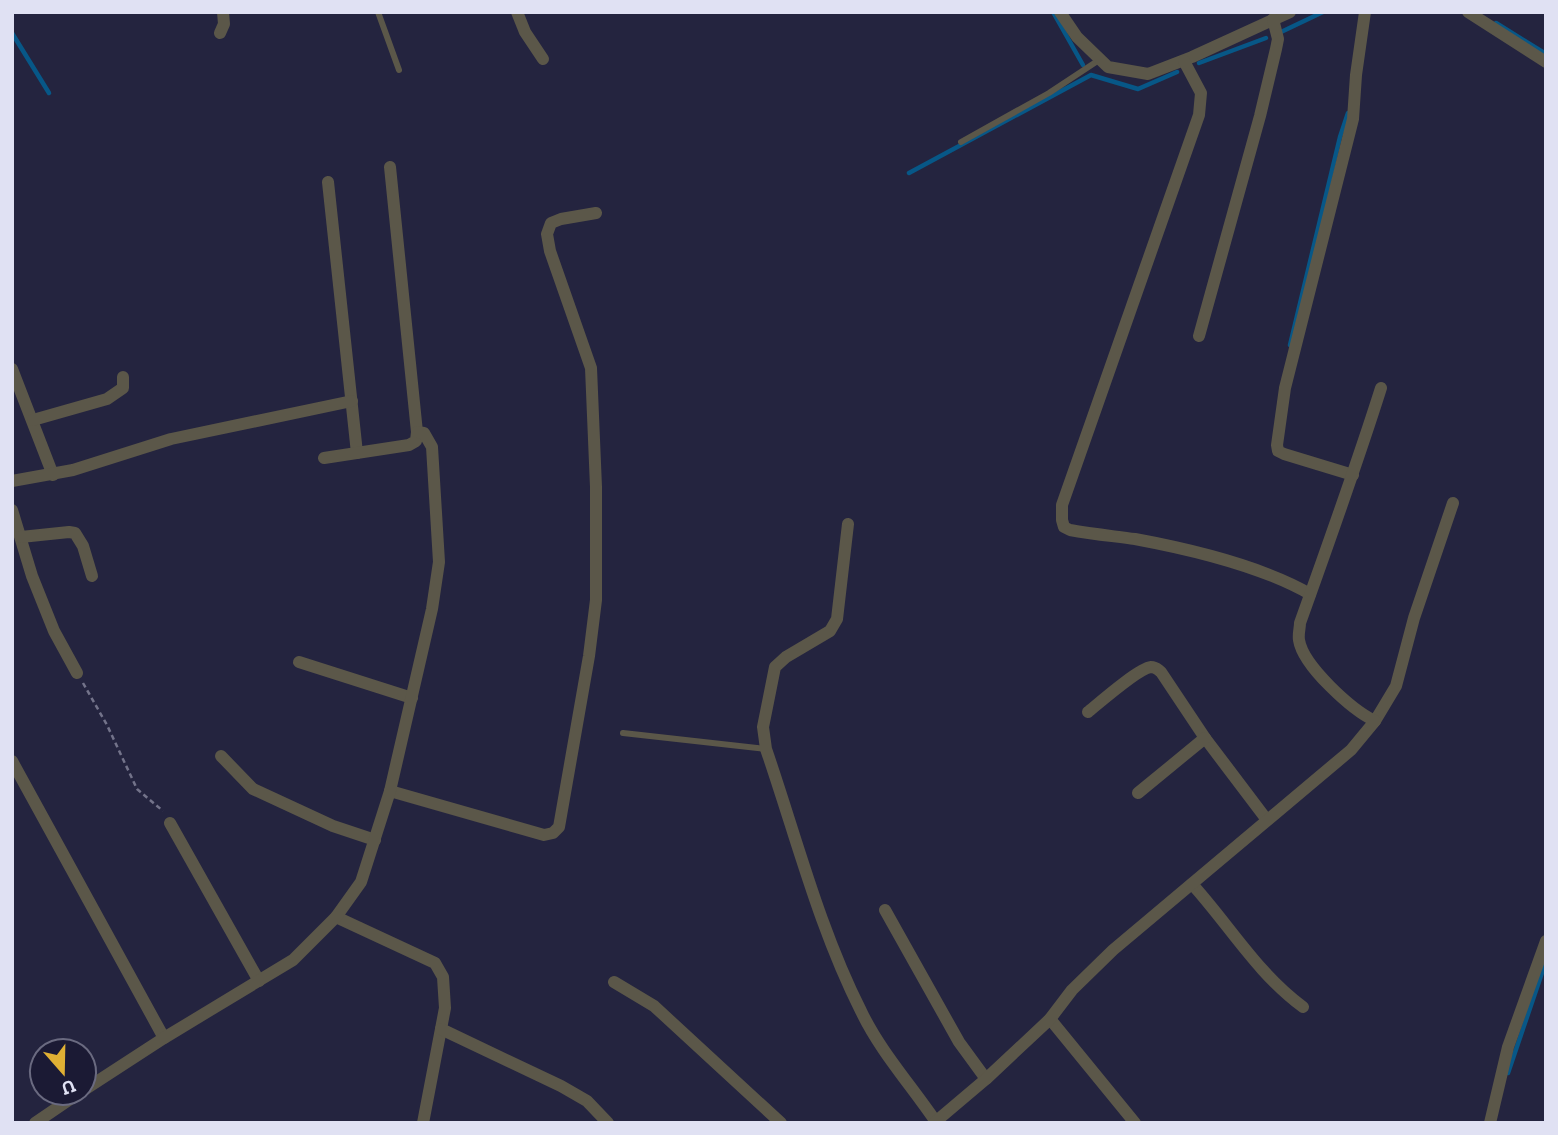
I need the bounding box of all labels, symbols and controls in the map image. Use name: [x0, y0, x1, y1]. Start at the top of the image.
north arrow: [28, 1037, 98, 1107]
text: U: [58, 1074, 79, 1101]

